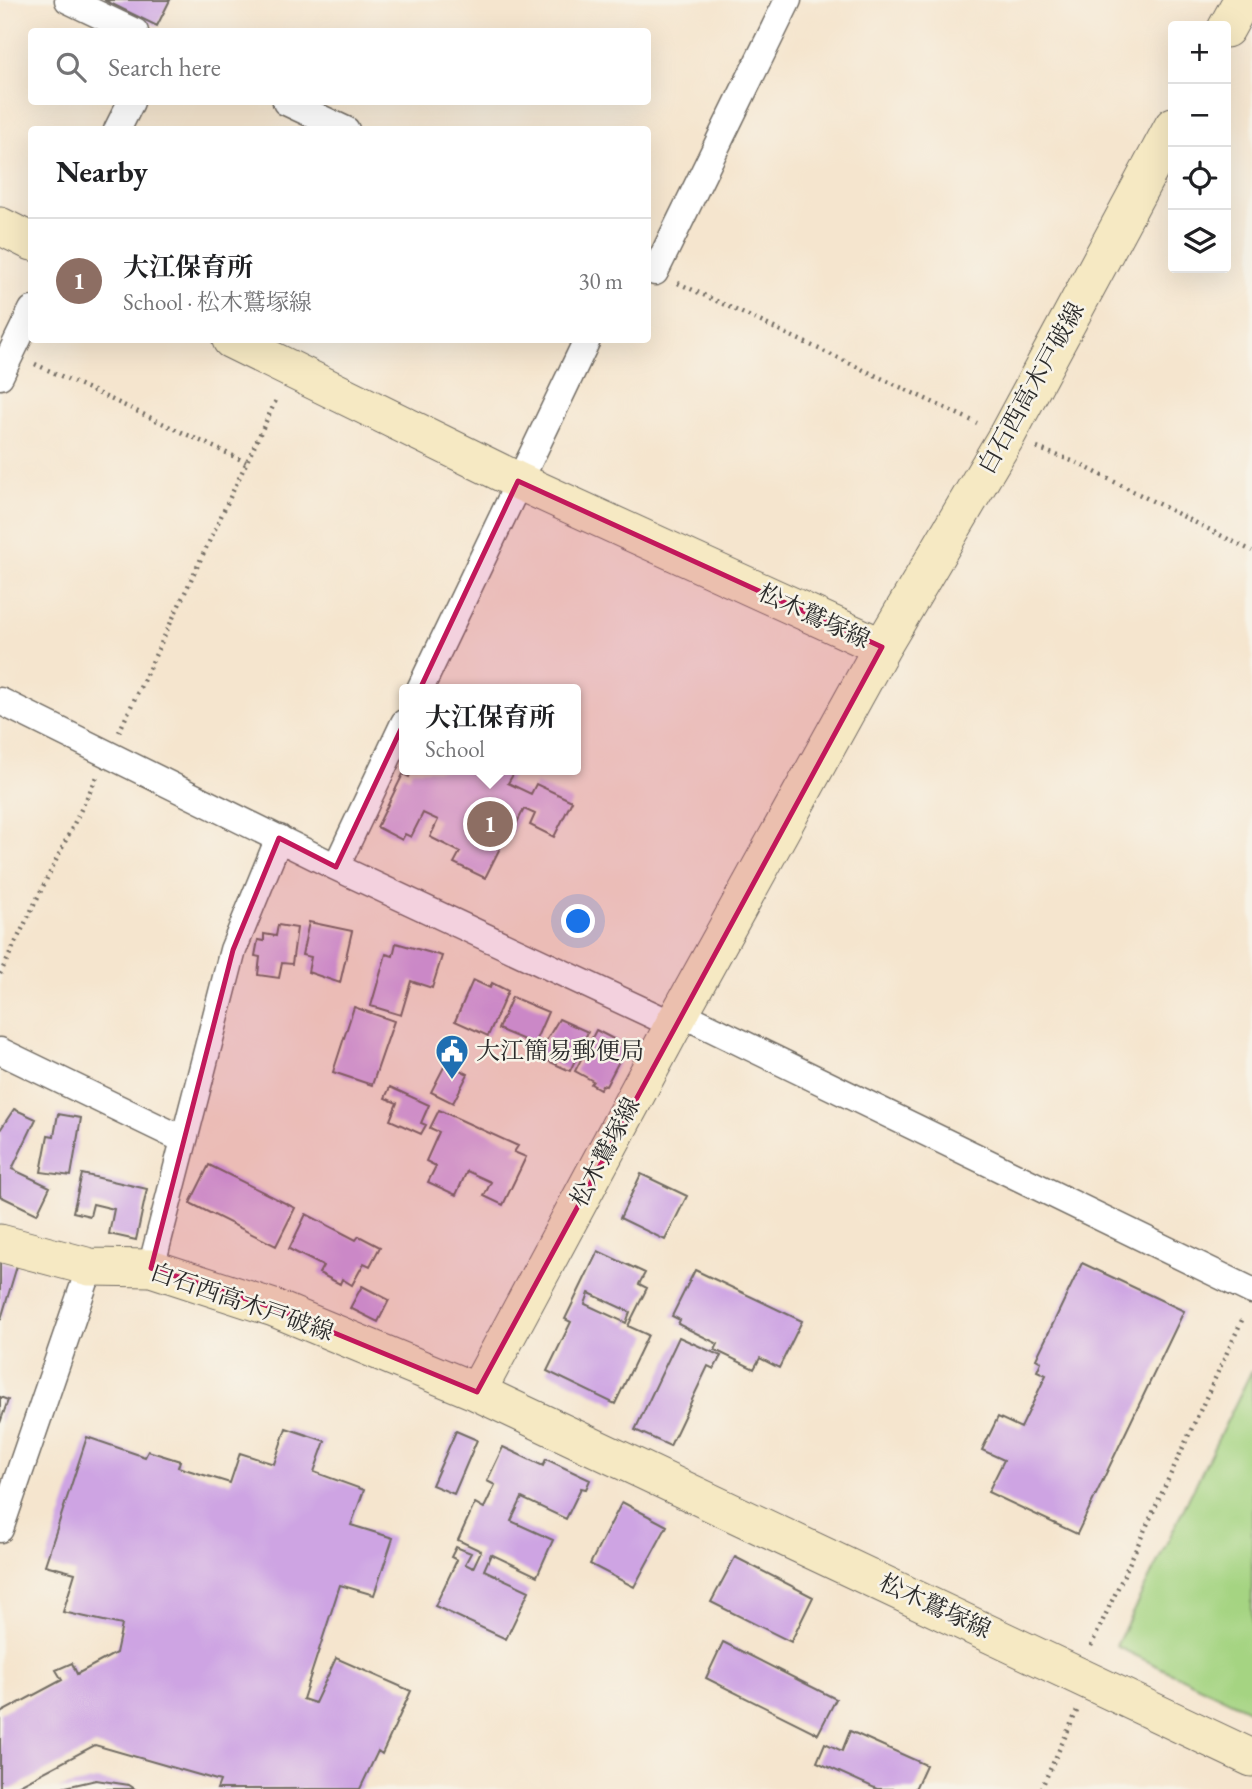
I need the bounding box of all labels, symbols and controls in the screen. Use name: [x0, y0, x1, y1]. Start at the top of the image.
map controls: [1168, 21, 1231, 273]
button: +: [1168, 21, 1231, 84]
search box: [28, 28, 651, 105]
icon: search: [52, 48, 90, 86]
text: Search here: [108, 50, 221, 84]
button: −: [1168, 84, 1231, 147]
button: locate: [1168, 147, 1231, 210]
text: Nearby: [56, 152, 148, 191]
button: layers: [1168, 210, 1231, 273]
text: 大江保育所: [123, 250, 253, 284]
text: 1: [73, 266, 85, 296]
text: 30 m: [578, 266, 623, 296]
text: School · 松木鷲塚線: [123, 287, 312, 317]
street label: 白石西高木戸破線: [970, 296, 1091, 479]
street label: 松木鷲塚線: [753, 576, 875, 655]
popup: [399, 684, 581, 775]
text: 大江保育所: [425, 700, 555, 734]
text: School: [425, 734, 485, 764]
pin: 1: [467, 798, 513, 850]
your location: [561, 904, 595, 938]
public building icon: 大江簡易郵便局: [433, 1032, 471, 1081]
place label: 大江簡易郵便局: [476, 1035, 644, 1066]
street label: 松木鷲塚線: [563, 1092, 646, 1212]
street label: 白石西高木戸破線: [146, 1256, 338, 1347]
street label: 松木鷲塚線: [874, 1566, 996, 1645]

